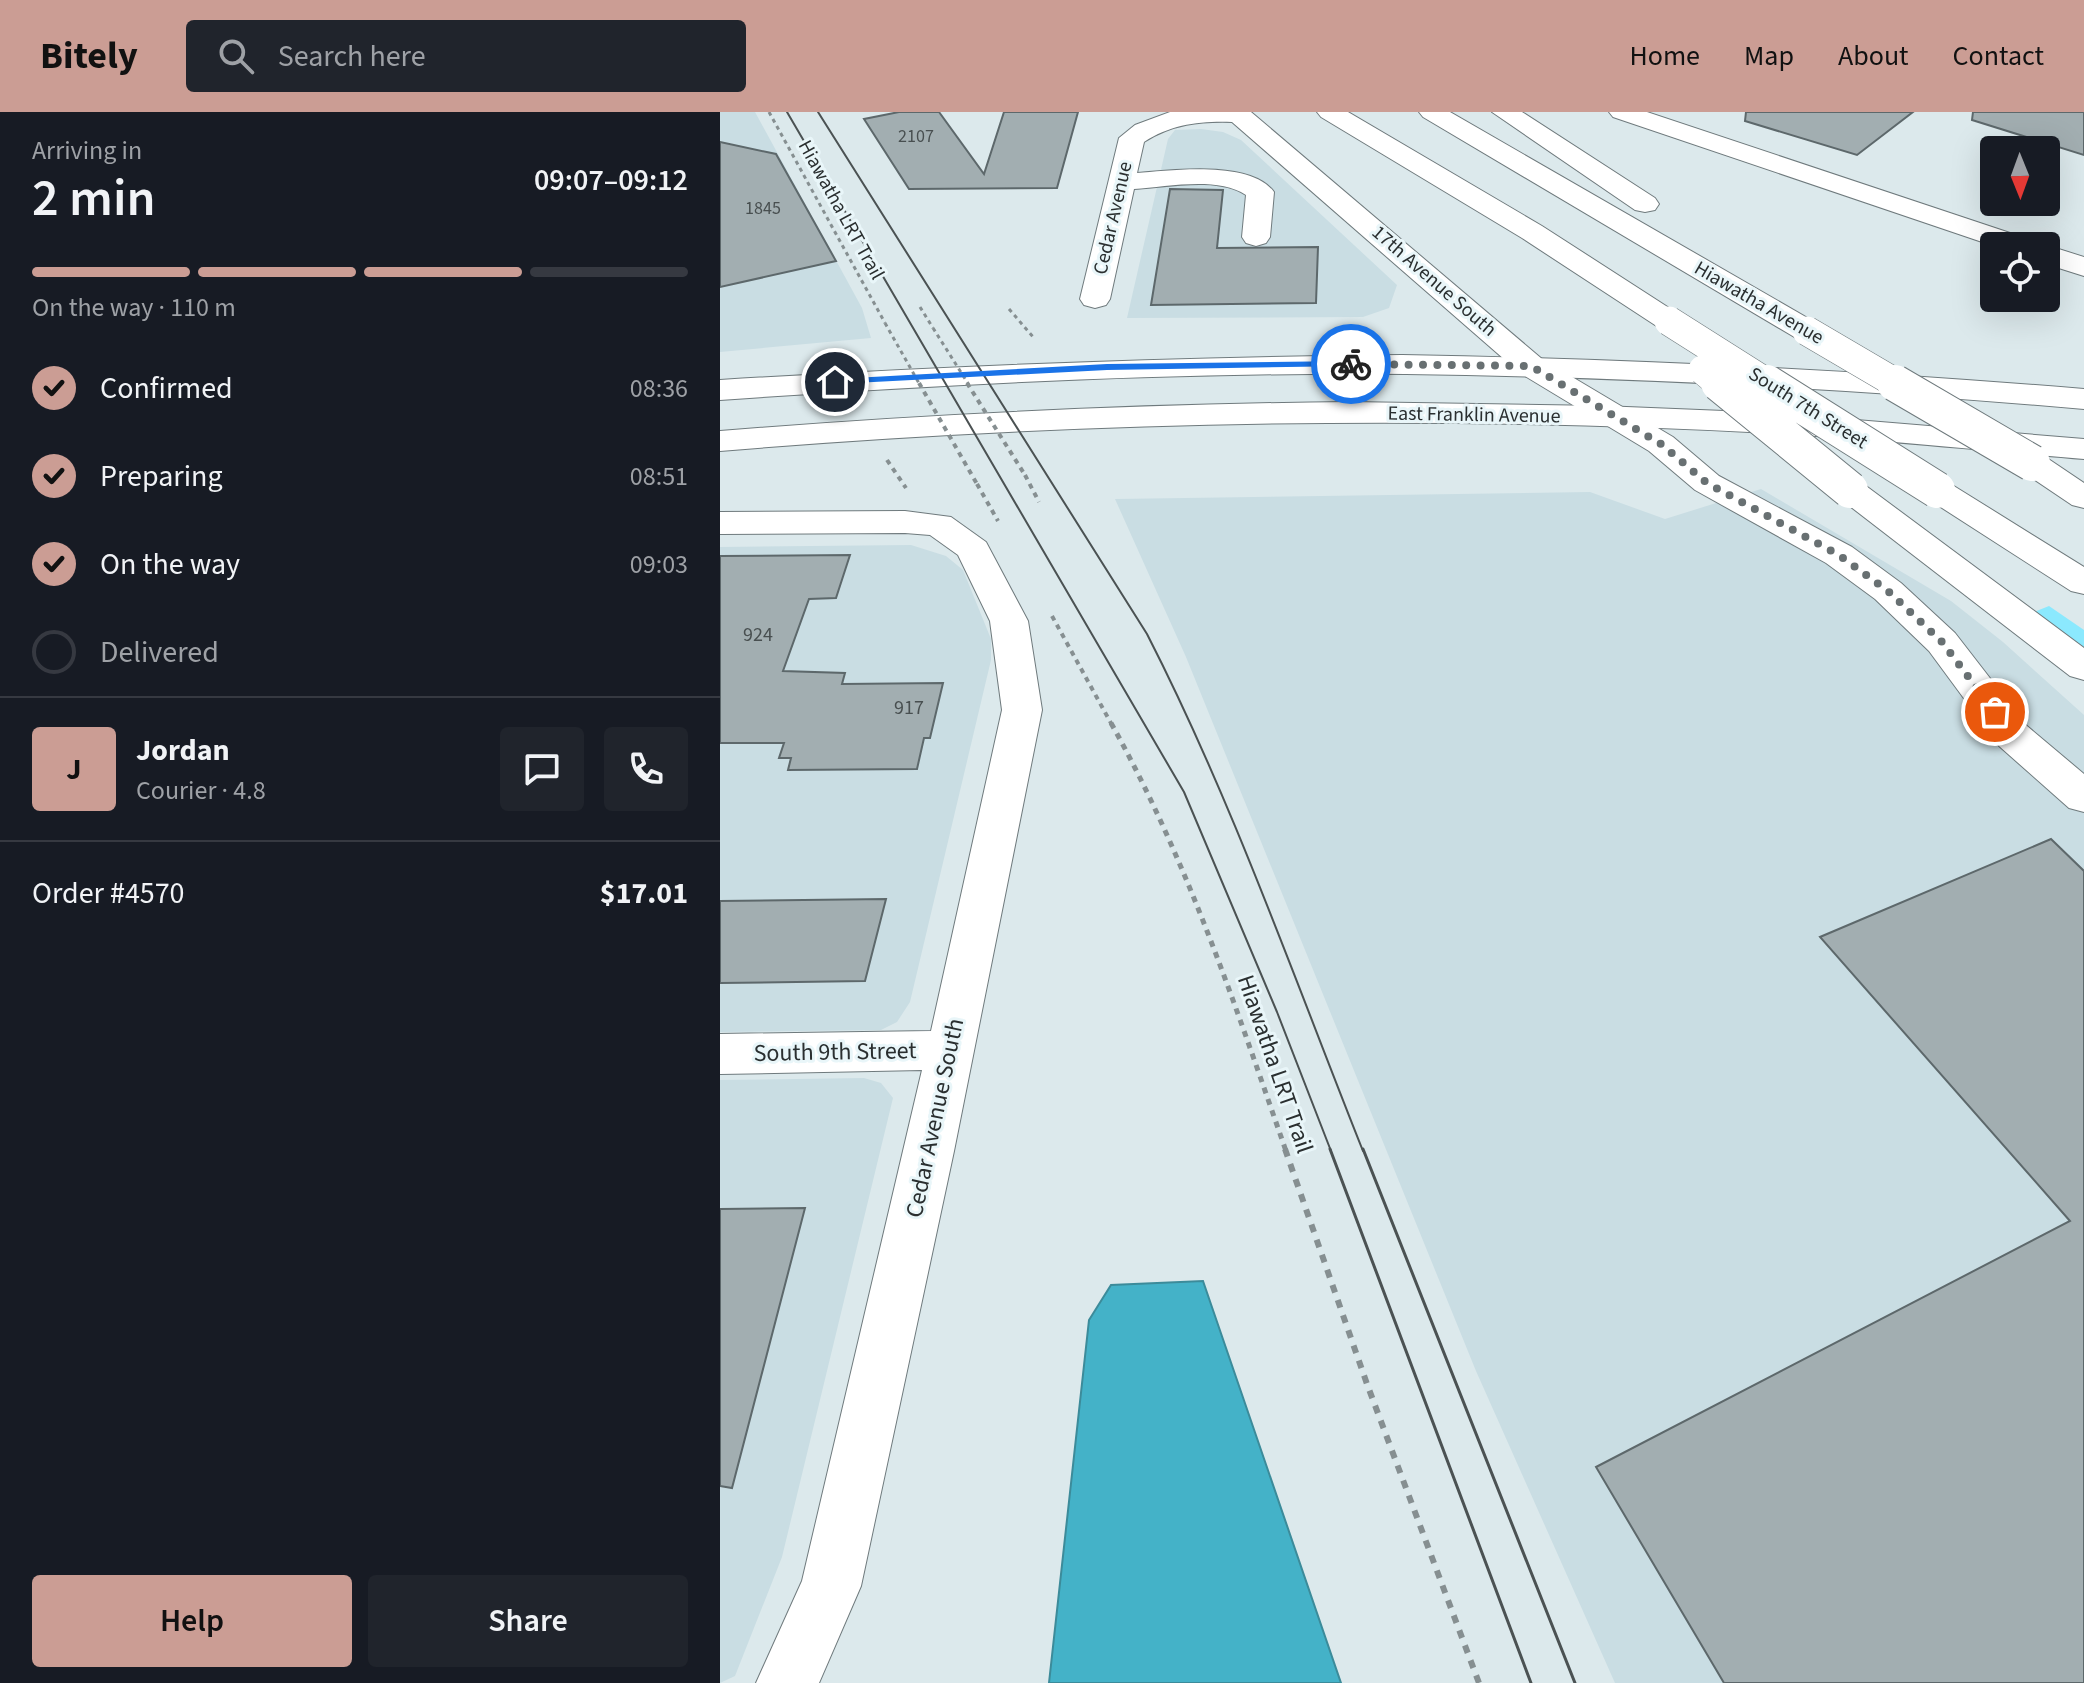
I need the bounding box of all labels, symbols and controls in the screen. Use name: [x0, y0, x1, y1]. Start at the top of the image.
search box: [186, 20, 746, 92]
text: Bitely: [40, 29, 138, 83]
icon: search: [214, 34, 258, 78]
text: Search here: [278, 35, 426, 78]
text: Home: [1629, 36, 1700, 76]
text: Map: [1744, 36, 1794, 76]
text: About: [1838, 36, 1909, 76]
text: Contact: [1953, 36, 2044, 76]
house number: 2107: [898, 124, 934, 149]
text: Arriving in: [32, 132, 142, 169]
street label: Hiawatha LRT Trail: [791, 135, 891, 285]
north arrow: [1980, 136, 2060, 216]
map controls: [1980, 136, 2060, 312]
text: 09:07–09:12: [534, 159, 688, 202]
street label: Cedar Avenue: [1086, 159, 1140, 277]
text: 2 min: [32, 162, 156, 236]
house number: 1845: [745, 196, 781, 221]
street label: 17th Avenue South: [1365, 219, 1503, 343]
button: locate: [1980, 232, 2060, 312]
street label: Hiawatha Avenue: [1689, 255, 1829, 352]
text: On the way · 110 m: [32, 289, 236, 326]
courier: [1311, 324, 1391, 404]
icon: bike: [1329, 342, 1373, 386]
pin: [801, 348, 869, 416]
icon: home: [813, 360, 857, 404]
street label: South 7th Street: [1743, 360, 1873, 456]
icon: check: [32, 366, 76, 410]
text: Confirmed: [100, 367, 233, 410]
text: 08:36: [630, 370, 688, 407]
street label: East Franklin Avenue: [1387, 399, 1561, 431]
icon: check: [32, 454, 76, 498]
text: Preparing: [100, 455, 223, 498]
text: 08:51: [630, 458, 688, 495]
icon: check: [32, 542, 76, 586]
text: On the way: [100, 543, 240, 586]
text: 09:03: [630, 546, 688, 583]
house number: 924: [743, 621, 773, 649]
text: Delivered: [100, 631, 219, 674]
pin: [1961, 678, 2029, 746]
icon: bag: [1973, 690, 2017, 734]
house number: 917: [894, 694, 924, 722]
button: chat: [500, 727, 584, 811]
button: phone: [604, 727, 688, 811]
text: Jordan: [136, 729, 230, 772]
text: J: [66, 748, 82, 791]
text: Courier · 4.8: [136, 772, 266, 809]
text: Order #4570: [32, 872, 185, 915]
text: $17.01: [600, 872, 688, 915]
street label: Hiawatha LRT Trail: [1228, 970, 1322, 1158]
street label: Cedar Avenue South: [897, 1015, 973, 1221]
street label: South 9th Street: [753, 1033, 917, 1071]
button: Help: [32, 1575, 352, 1667]
button: Share: [368, 1575, 688, 1667]

